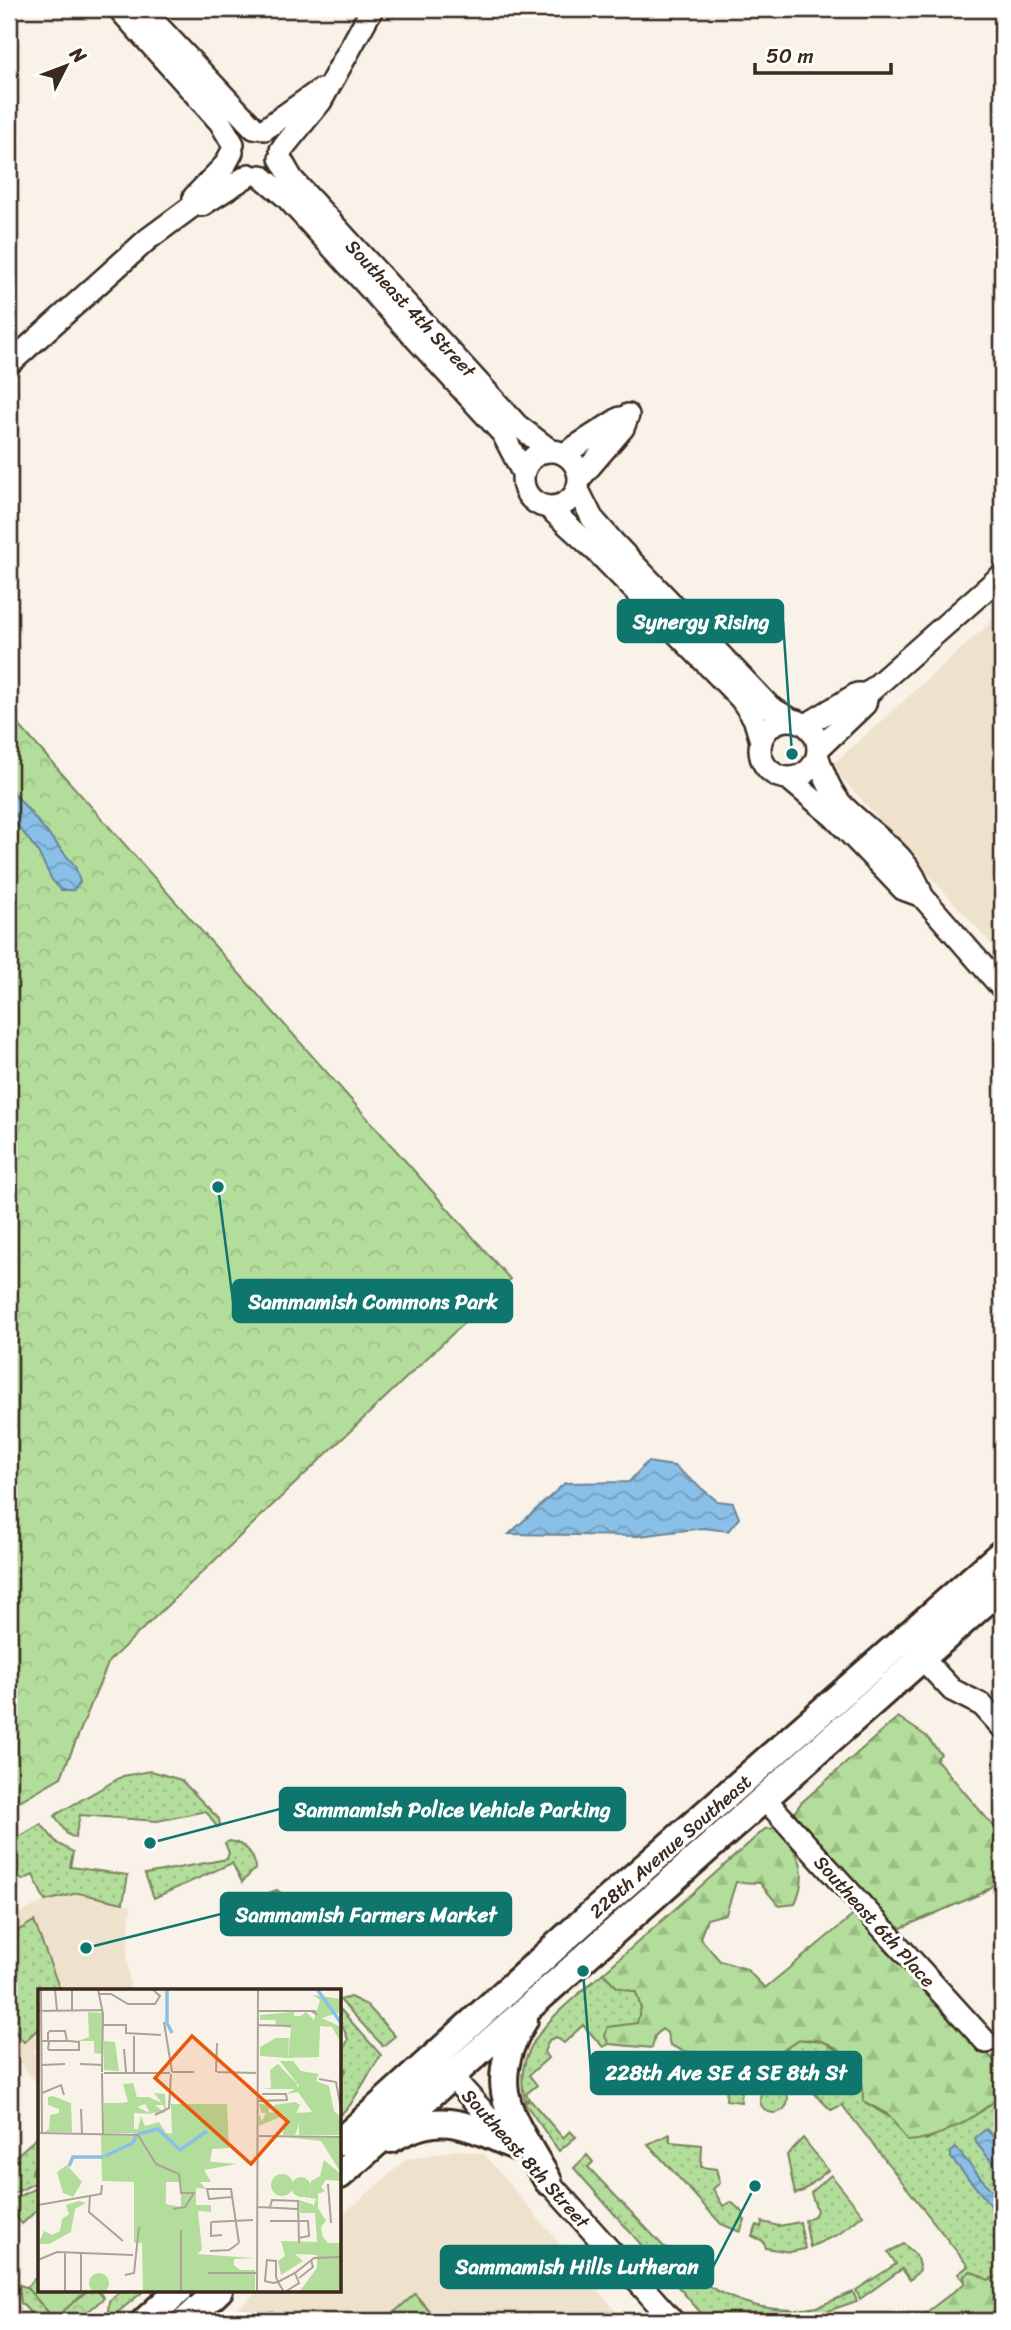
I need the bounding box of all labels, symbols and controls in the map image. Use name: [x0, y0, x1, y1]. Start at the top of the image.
north arrow: [32, 32, 102, 102]
scale bar: [755, 32, 892, 76]
text: 50 m: [766, 37, 814, 75]
text: N: [61, 38, 95, 72]
street label: Southeast 4th Street: [337, 231, 485, 386]
callout: Synergy Rising: [618, 600, 783, 642]
text: Synergy Rising: [632, 603, 770, 641]
callout: Sammamish Commons Park: [233, 1280, 512, 1322]
text: Sammamish Commons Park: [247, 1283, 499, 1321]
street label: 228th Avenue Southeast: [581, 1766, 759, 1927]
callout: Sammamish Police Vehicle Parking: [280, 1788, 625, 1830]
text: Sammamish Police Vehicle Parking: [292, 1791, 611, 1829]
street label: Southeast 6th Place: [806, 1847, 944, 1996]
callout: Sammamish Farmers Market: [221, 1893, 511, 1935]
text: Sammamish Farmers Market: [234, 1896, 498, 1934]
inset map: [38, 1989, 341, 2292]
callout: 228th Ave SE & SE 8th St: [591, 2052, 861, 2094]
text: 228th Ave SE & SE 8th St: [604, 2054, 848, 2092]
street label: Southeast 8th Street: [453, 2081, 599, 2237]
callout: Sammamish Hills Lutheran: [441, 2246, 713, 2288]
text: Sammamish Hills Lutheran: [454, 2248, 699, 2286]

